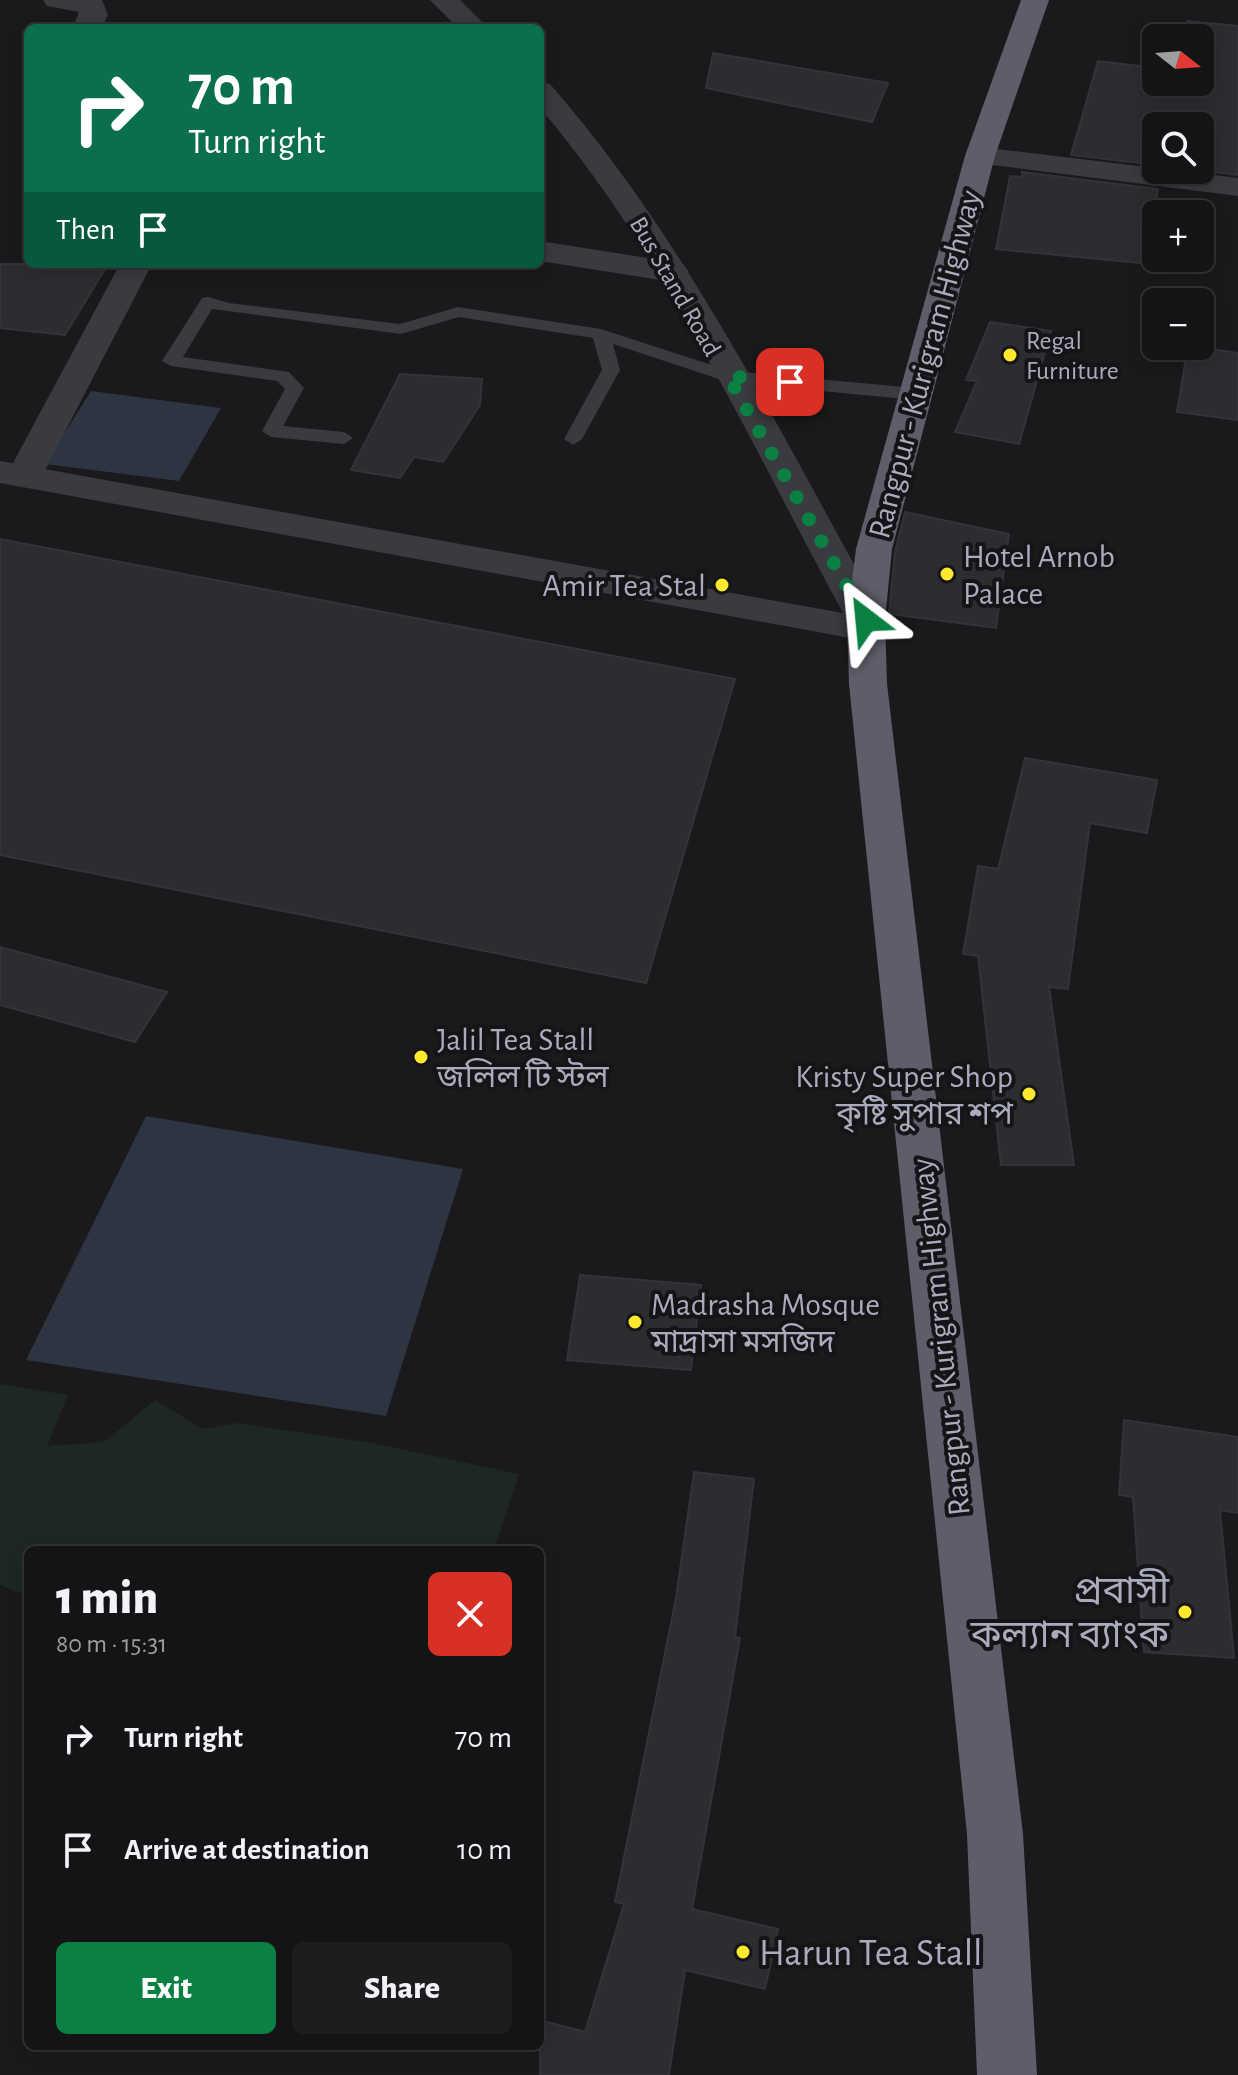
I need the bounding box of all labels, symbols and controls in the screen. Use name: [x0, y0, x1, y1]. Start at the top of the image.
north arrow: [1142, 24, 1214, 96]
map controls: [1142, 24, 1214, 360]
icon: right: [56, 56, 160, 160]
text: 70 m: [188, 59, 295, 115]
button: search: [1142, 112, 1214, 184]
text: Turn right: [188, 124, 325, 160]
street label: Rangpur - Kurigram Highway: [863, 186, 987, 542]
button: +: [1142, 200, 1214, 272]
icon: arrive: [131, 208, 175, 252]
street label: Bus Stand Road: [625, 212, 725, 361]
text: Then: [56, 215, 115, 245]
button: −: [1142, 288, 1214, 360]
place label: Regal Furniture: [1026, 328, 1119, 384]
marker: Regal Furniture: [1001, 346, 1019, 364]
pin: [756, 348, 824, 416]
icon: arrive: [768, 360, 812, 404]
place label: Hotel Arnob Palace: [963, 541, 1115, 610]
marker: Hotel Arnob Palace: [938, 565, 956, 583]
place label: Amir Tea Stal: [542, 570, 706, 602]
marker: Amir Tea Stal: [713, 576, 731, 594]
position arrow: [824, 578, 908, 662]
place label: Jalil Tea Stall জলিল টি স্টল: [436, 1024, 609, 1093]
marker: Jalil Tea Stall জলিল টি স্টল: [412, 1048, 430, 1066]
place label: Kristy Super Shop কৃষ্টি সুপার শপ: [795, 1061, 1014, 1133]
marker: Kristy Super Shop কৃষ্টি সুপার শপ: [1020, 1085, 1038, 1103]
street label: Rangpur - Kurigram Highway: [906, 1156, 976, 1517]
place label: Madrasha Mosque মাদ্রাসা মসজিদ: [650, 1289, 880, 1358]
marker: Madrasha Mosque মাদ্রাসা মসজিদ: [626, 1313, 644, 1331]
place label: প্রবাসী কল্যান ব্যাংক: [970, 1568, 1170, 1655]
button: close: [428, 1572, 512, 1656]
text: 1 min: [56, 1575, 158, 1623]
marker: প্রবাসী কল্যান ব্যাংক: [1176, 1603, 1194, 1621]
text: 80 m · 15:31: [56, 1631, 167, 1657]
icon: right: [56, 1716, 100, 1760]
text: Turn right: [124, 1723, 243, 1753]
text: 70 m: [455, 1723, 512, 1753]
icon: arrive: [56, 1828, 100, 1872]
text: Arrive at destination: [124, 1835, 370, 1865]
text: 10 m: [457, 1835, 512, 1865]
place label: Harun Tea Stall: [759, 1935, 982, 1973]
button: Exit: [56, 1942, 276, 2034]
button: Share: [292, 1942, 512, 2034]
marker: Harun Tea Stall: [734, 1943, 752, 1961]

